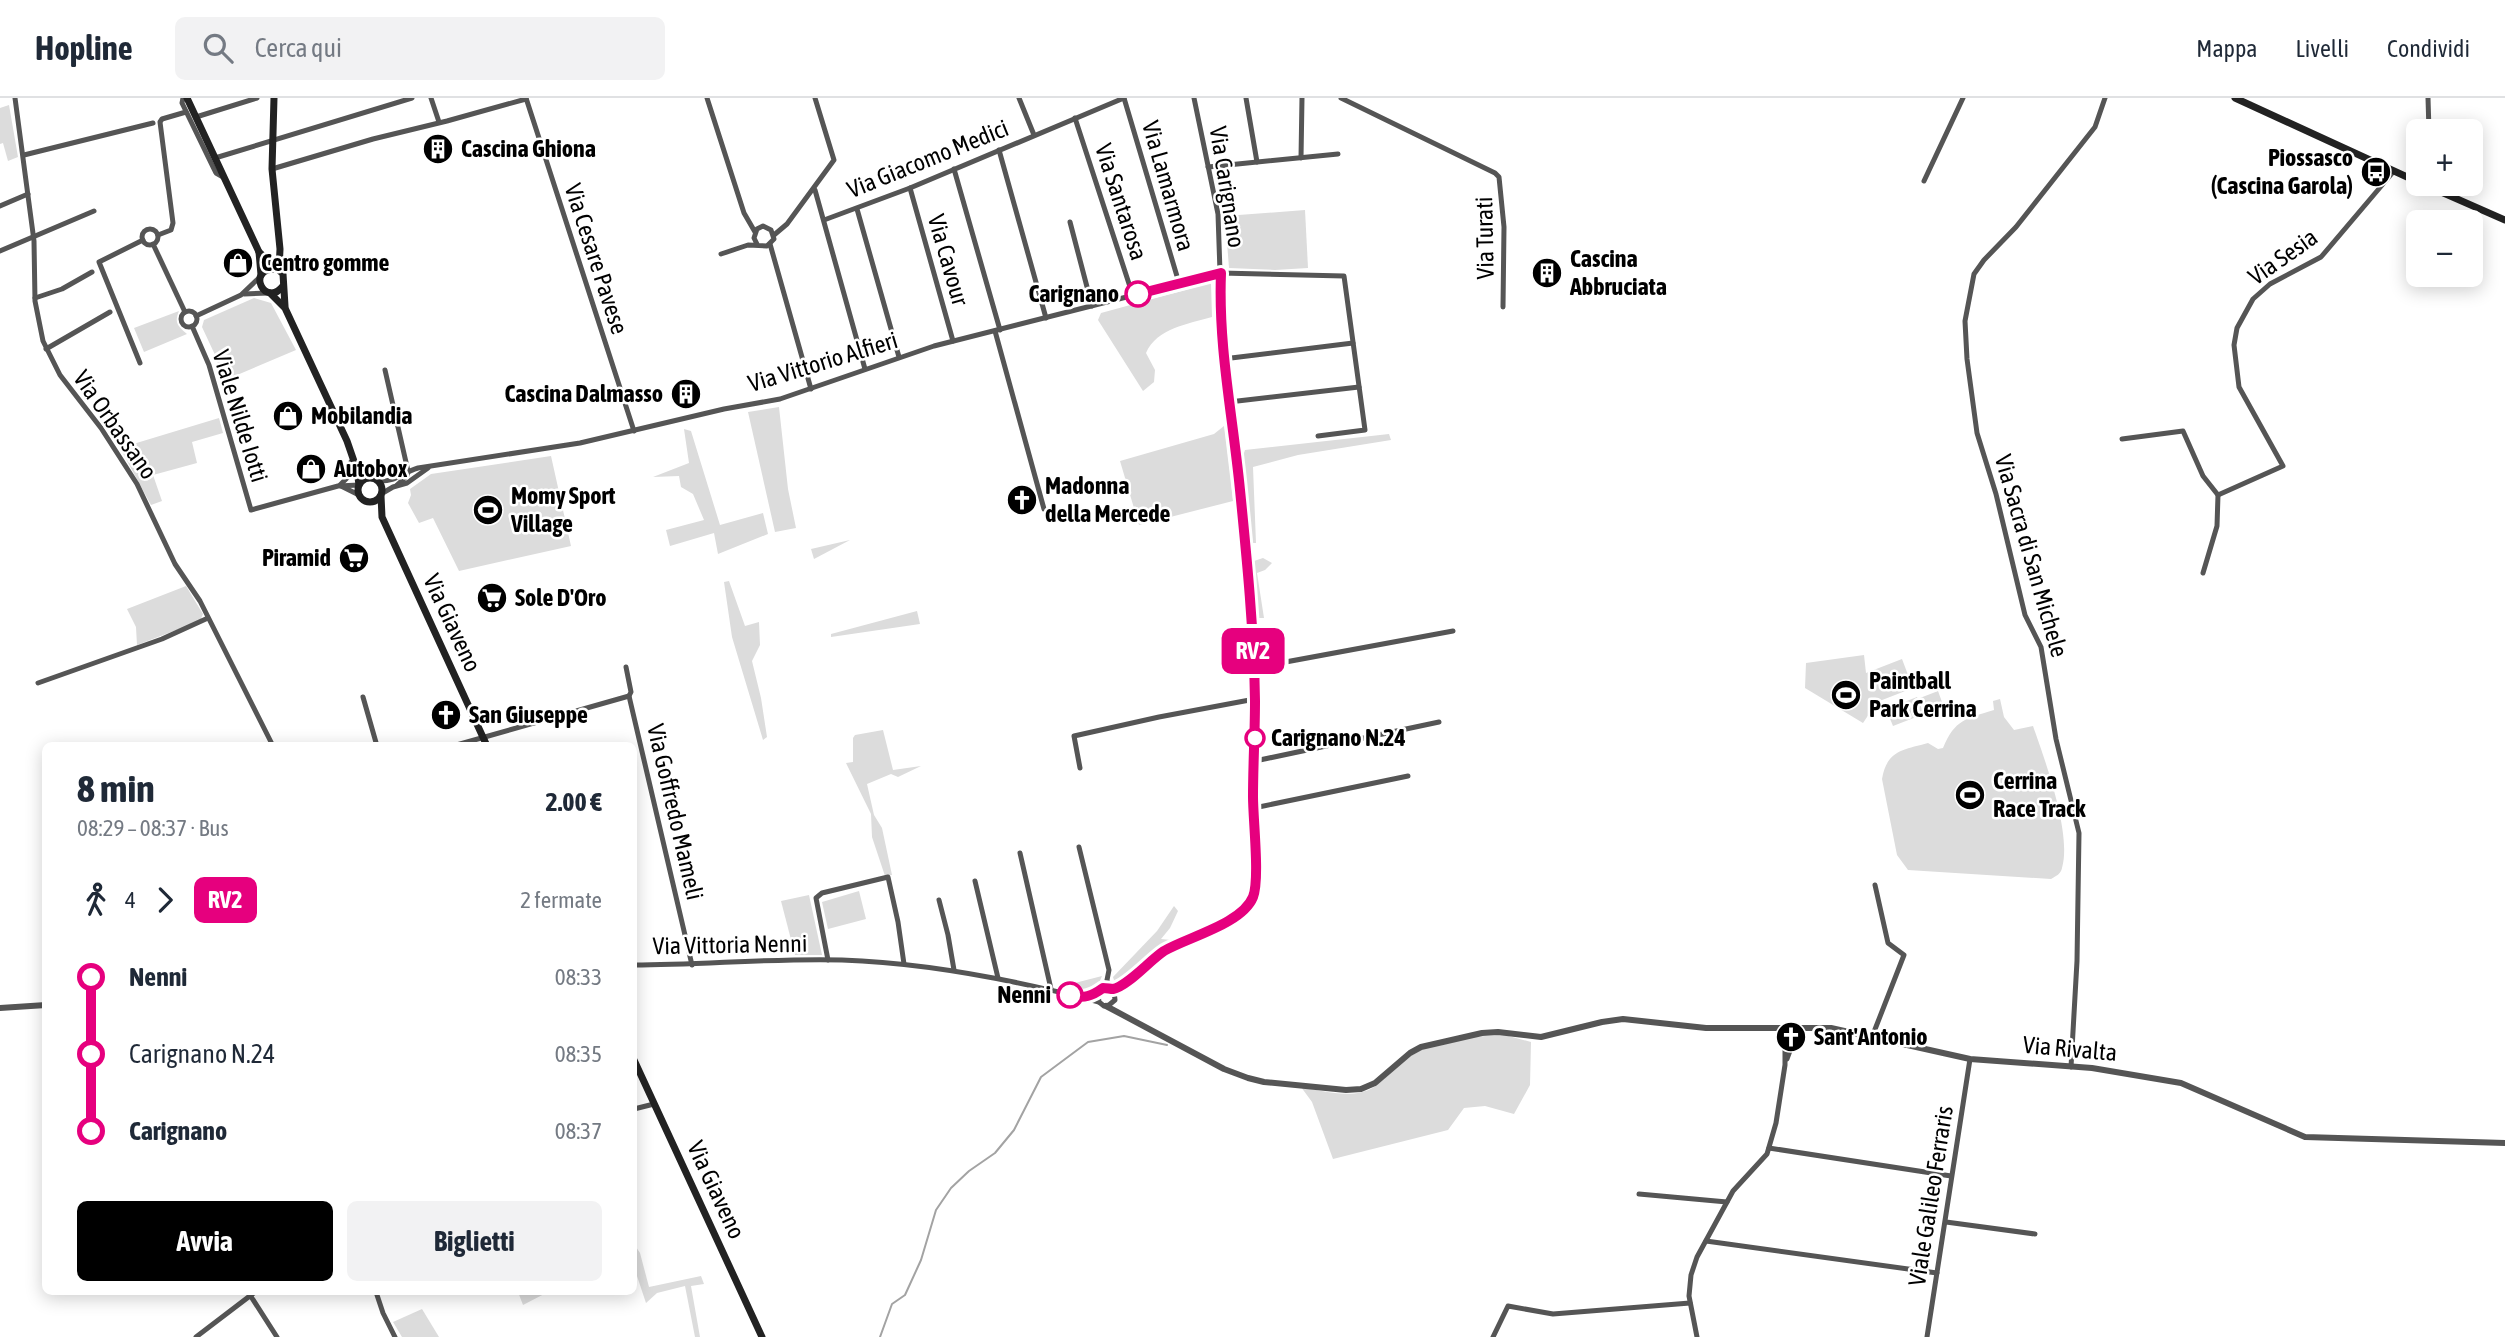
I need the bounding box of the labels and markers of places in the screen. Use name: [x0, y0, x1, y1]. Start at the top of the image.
building icon: Cascina Ghiona: [421, 132, 455, 166]
place label: Cascina Ghiona: [461, 135, 596, 162]
place label: Piossasco (Cascina Garola): [2211, 144, 2353, 199]
bus stop icon: Piossasco (Cascina Garola): [2359, 155, 2393, 189]
place label: Cascina Abbruciata: [1569, 245, 1667, 300]
shop icon: Centro gomme: [221, 246, 255, 280]
place label: Centro gomme: [261, 249, 390, 276]
building icon: Cascina Abbruciata: [1530, 256, 1564, 290]
place label: Carignano: [1028, 280, 1119, 307]
marker: Carignano: [1125, 281, 1151, 307]
building icon: Cascina Dalmasso: [669, 377, 703, 411]
place label: Cascina Dalmasso: [504, 380, 663, 407]
shop icon: Mobilandia: [271, 399, 305, 433]
place label: Mobilandia: [311, 402, 412, 429]
shop icon: Autobox: [294, 452, 328, 486]
place label: Autobox: [333, 455, 408, 482]
place label: Madonna della Mercede: [1045, 472, 1171, 527]
place label: Momy Sport Village: [510, 482, 615, 537]
church icon: Madonna della Mercede: [1005, 483, 1039, 517]
sports icon: Momy Sport Village: [471, 493, 505, 527]
supermarket icon: Piramid: [337, 541, 371, 575]
place label: Piramid: [262, 544, 331, 571]
supermarket icon: Sole D'Oro: [475, 581, 509, 615]
place label: Sole D'Oro: [515, 584, 606, 611]
place label: Paintball Park Cerrina: [1869, 667, 1977, 722]
sports icon: Paintball Park Cerrina: [1829, 678, 1863, 712]
church icon: San Giuseppe: [429, 698, 463, 732]
place label: San Giuseppe: [469, 701, 588, 728]
place label: Carignano N.24: [1271, 724, 1406, 751]
marker: Carignano N.24: [1245, 728, 1265, 748]
place label: Cerrina Race Track: [1993, 767, 2086, 822]
sports icon: Cerrina Race Track: [1953, 778, 1987, 812]
place label: Nenni: [997, 981, 1051, 1008]
marker: Nenni: [1057, 982, 1083, 1008]
church icon: Sant'Antonio: [1774, 1020, 1808, 1054]
place label: Sant'Antonio: [1814, 1023, 1928, 1050]

